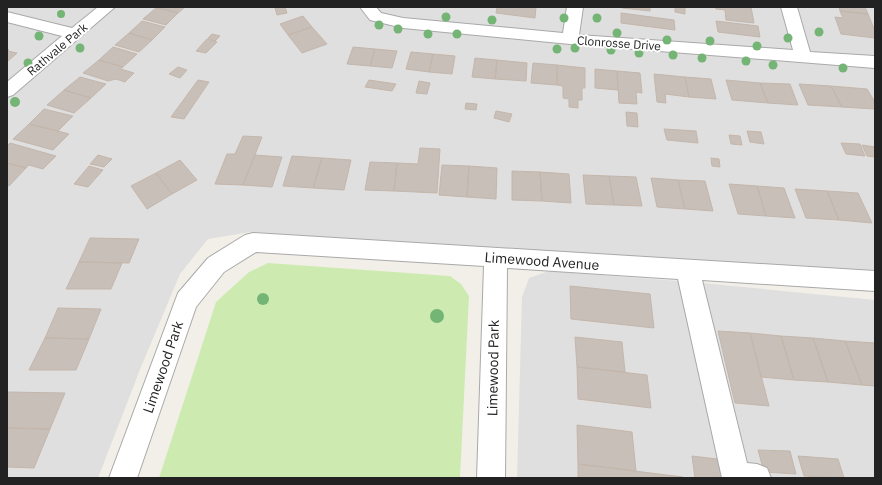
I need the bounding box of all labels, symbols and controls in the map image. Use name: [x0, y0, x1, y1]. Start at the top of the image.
street label: Rathvale Park: [24, 19, 91, 79]
street label: Clonrosse Drive: [576, 33, 662, 53]
street label: Limewood Avenue: [484, 248, 600, 274]
street label: Limewood Park: [139, 318, 187, 416]
street label: Limewood Park: [483, 319, 503, 416]

